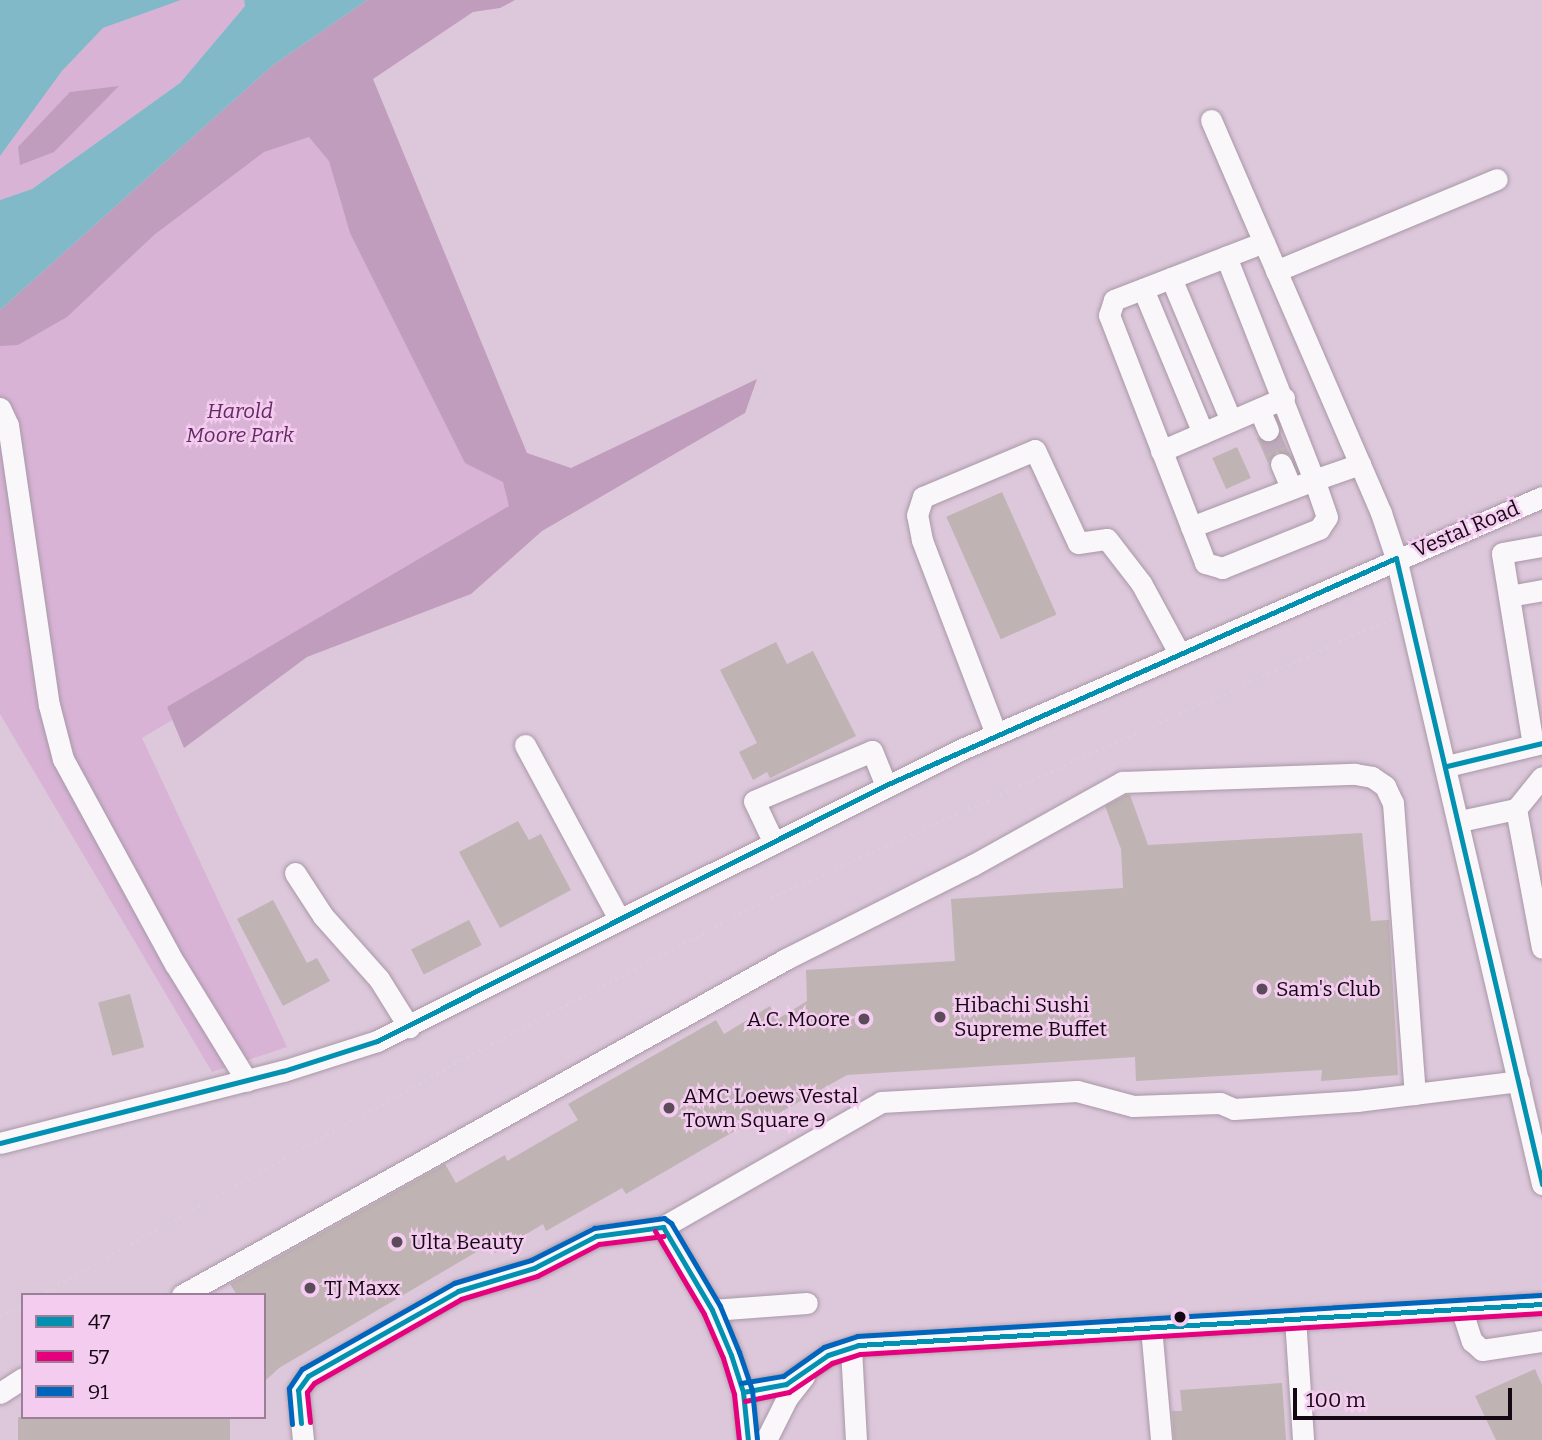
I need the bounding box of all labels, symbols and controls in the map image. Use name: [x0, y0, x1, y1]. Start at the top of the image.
park label: Harold Moore Park: [186, 398, 294, 448]
street label: Vestal Road: [1409, 495, 1523, 563]
place label: Sam's Club: [1276, 976, 1381, 1002]
marker: Sam's Club: [1254, 981, 1270, 997]
place label: Hibachi Sushi Supreme Buffet: [954, 992, 1107, 1042]
place label: A.C. Moore: [747, 1006, 850, 1032]
marker: Hibachi Sushi Supreme Buffet: [932, 1009, 948, 1025]
marker: A.C. Moore: [856, 1011, 872, 1027]
place label: AMC Loews Vestal Town Square 9: [683, 1083, 858, 1133]
marker: AMC Loews Vestal Town Square 9: [661, 1100, 677, 1116]
place label: Ulta Beauty: [411, 1229, 524, 1255]
marker: Ulta Beauty: [389, 1234, 405, 1250]
place label: TJ Maxx: [324, 1275, 400, 1301]
marker: TJ Maxx: [302, 1280, 318, 1296]
legend: [21, 1293, 266, 1419]
text: 47: [88, 1309, 111, 1335]
unlabelled marker: [1173, 1310, 1187, 1324]
text: 57: [88, 1344, 109, 1370]
scale bar: [1297, 1374, 1516, 1418]
text: 91: [88, 1379, 109, 1405]
text: 100 m: [1306, 1387, 1366, 1413]

